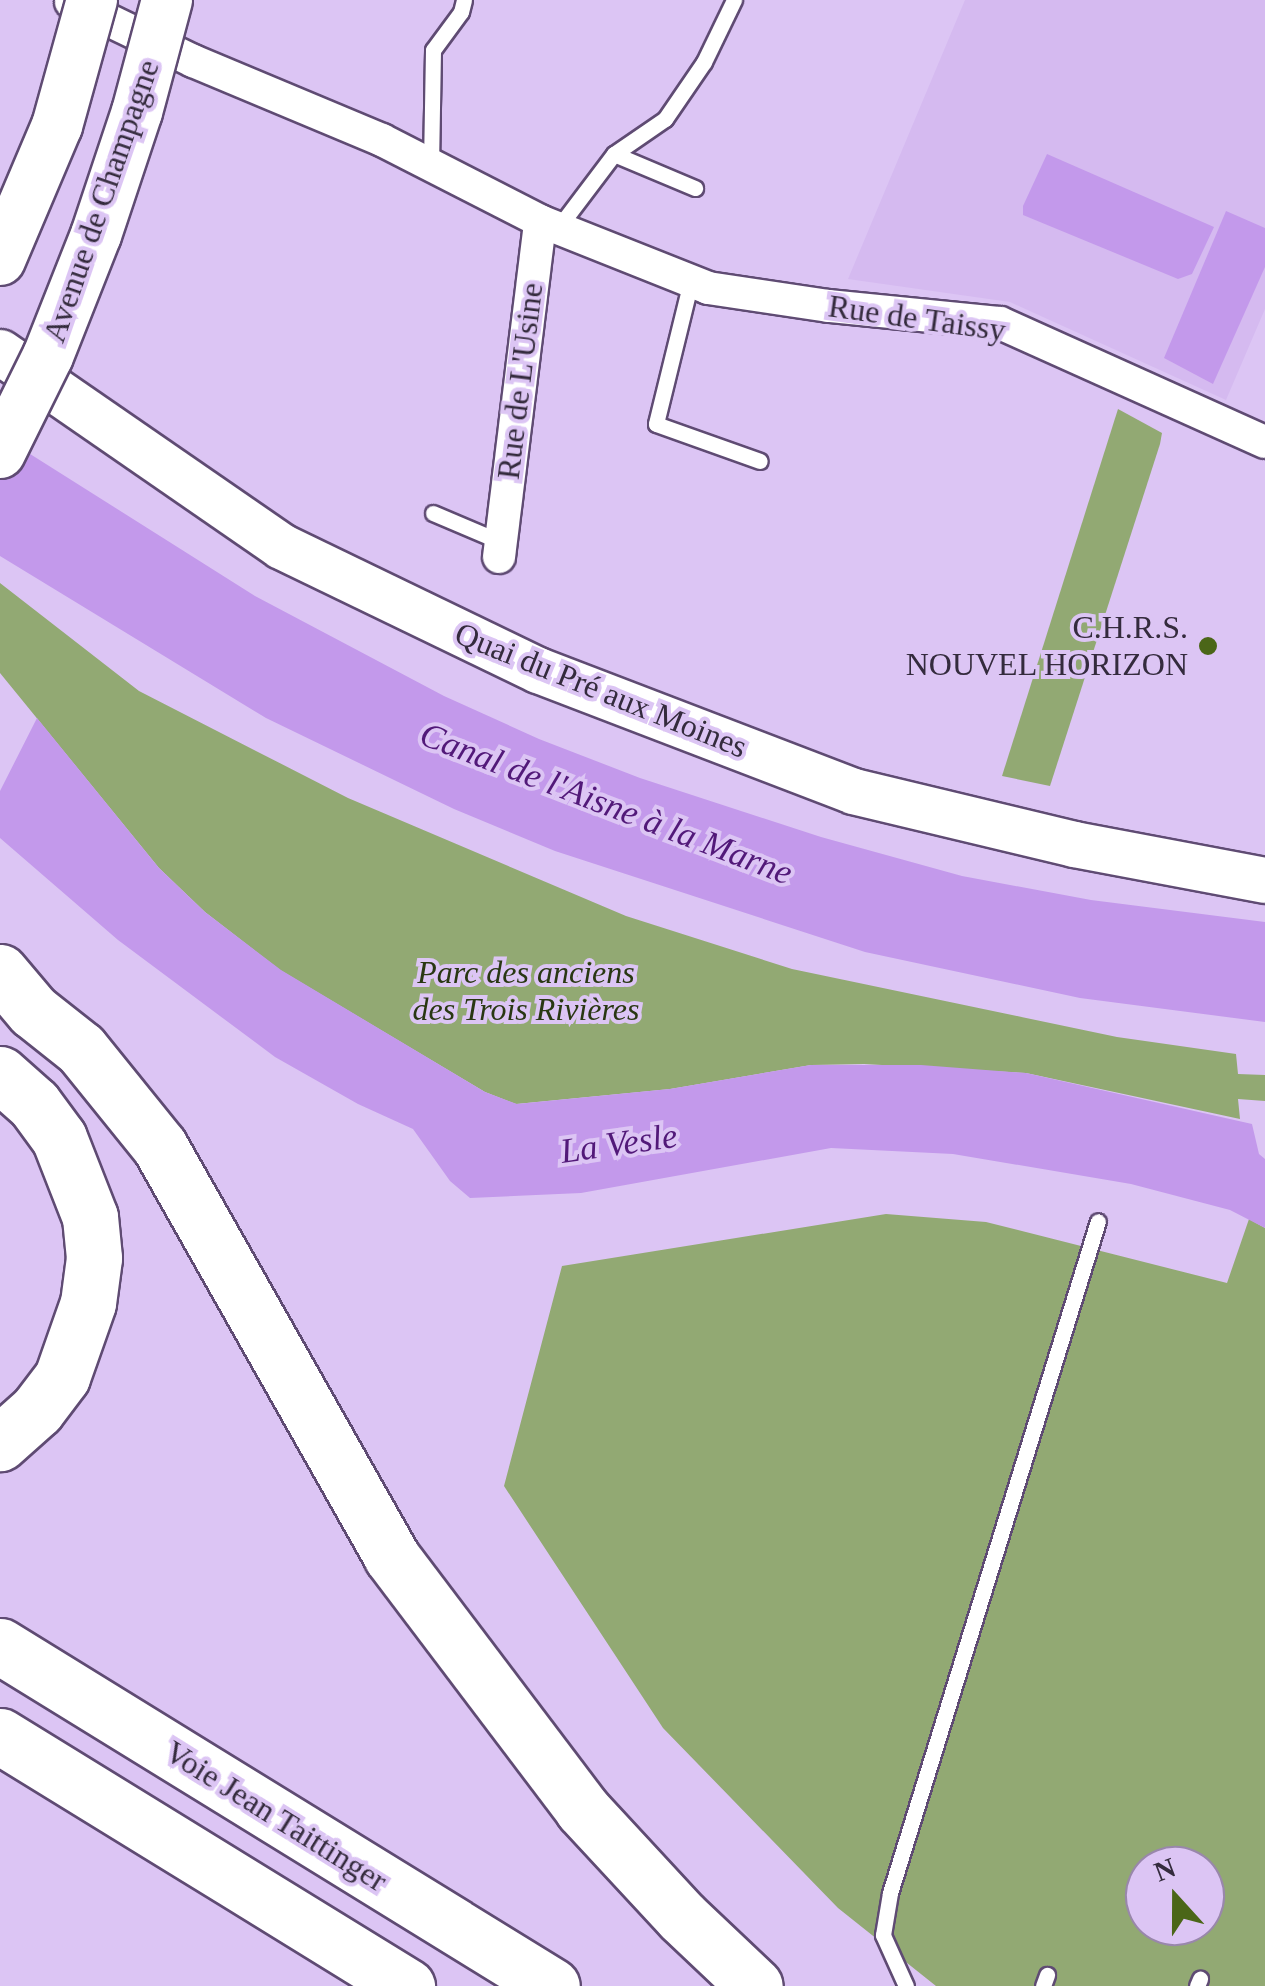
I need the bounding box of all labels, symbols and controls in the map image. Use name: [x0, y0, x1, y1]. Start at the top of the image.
street label: Avenue de Champagne: [35, 55, 167, 347]
street label: Rue de L'Usine: [489, 281, 551, 481]
street label: Rue de Taissy: [826, 287, 1008, 349]
place label: C.H.R.S. NOUVEL HORIZON: [904, 609, 1188, 684]
street label: Quai du Pré aux Moines: [450, 614, 752, 766]
marker: C.H.R.S. NOUVEL HORIZON: [1197, 635, 1219, 657]
water label: Canal de l'Aisne à la Marne: [414, 714, 798, 894]
park label: Parc des anciens des Trois Rivières: [413, 954, 639, 1029]
water label: La Vesle: [558, 1115, 680, 1173]
street label: Voie Jean Taittinger: [158, 1732, 394, 1900]
north arrow: [1125, 1846, 1225, 1946]
text: N: [1150, 1851, 1180, 1887]

